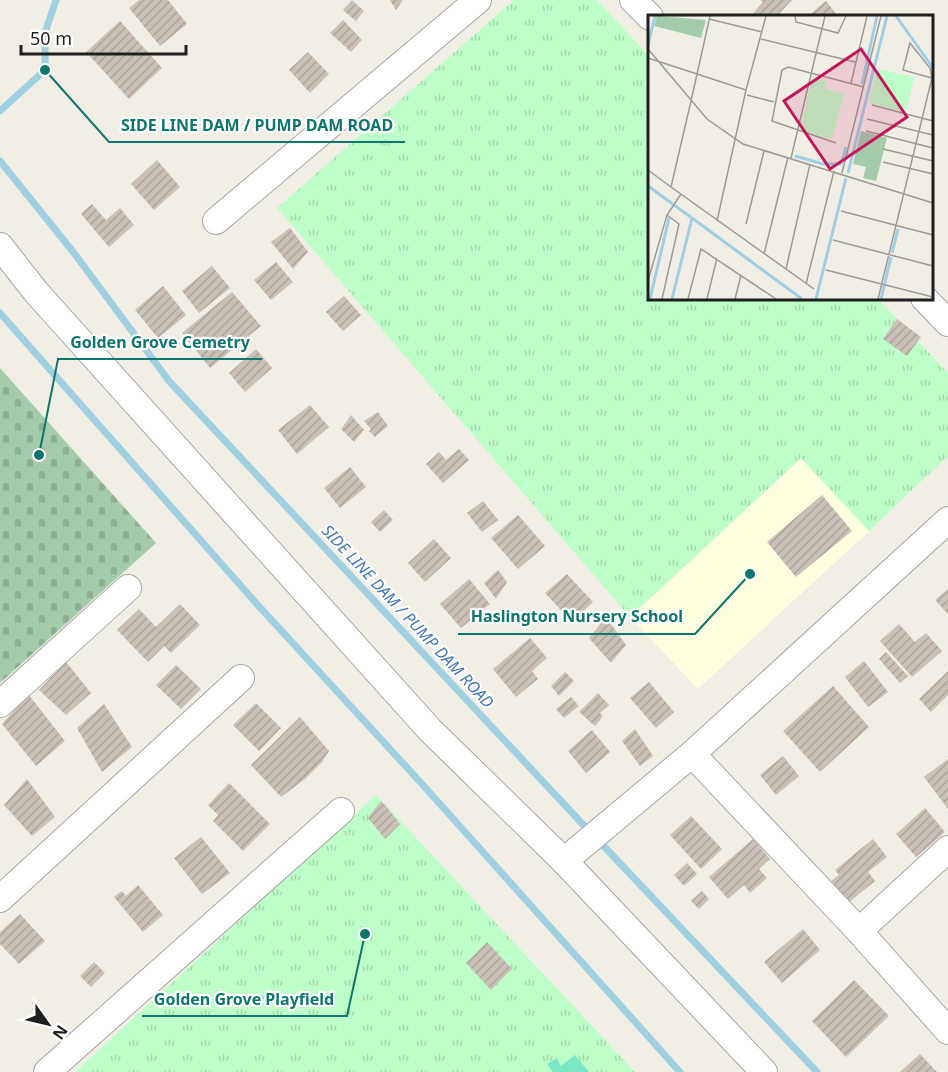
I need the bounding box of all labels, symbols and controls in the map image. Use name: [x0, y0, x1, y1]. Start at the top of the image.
inset map: [648, 15, 933, 300]
scale bar: [21, 18, 186, 56]
text: 50 m: [30, 26, 72, 50]
callout: SIDE LINE DAM / PUMP DAM ROAD: [109, 108, 405, 142]
text: SIDE LINE DAM / PUMP DAM ROAD: [121, 114, 393, 136]
callout: Golden Grove Cemetry: [58, 325, 262, 359]
text: Golden Grove Cemetry: [70, 331, 251, 353]
water label: SIDE LINE DAM / PUMP DAM ROAD: [317, 520, 499, 713]
callout: Haslington Nursery School: [458, 600, 695, 634]
text: Haslington Nursery School: [471, 605, 683, 627]
callout: Golden Grove Playfield: [142, 982, 347, 1016]
text: Golden Grove Playfield: [154, 988, 334, 1010]
north arrow: [18, 994, 78, 1054]
text: N: [48, 1021, 73, 1044]

